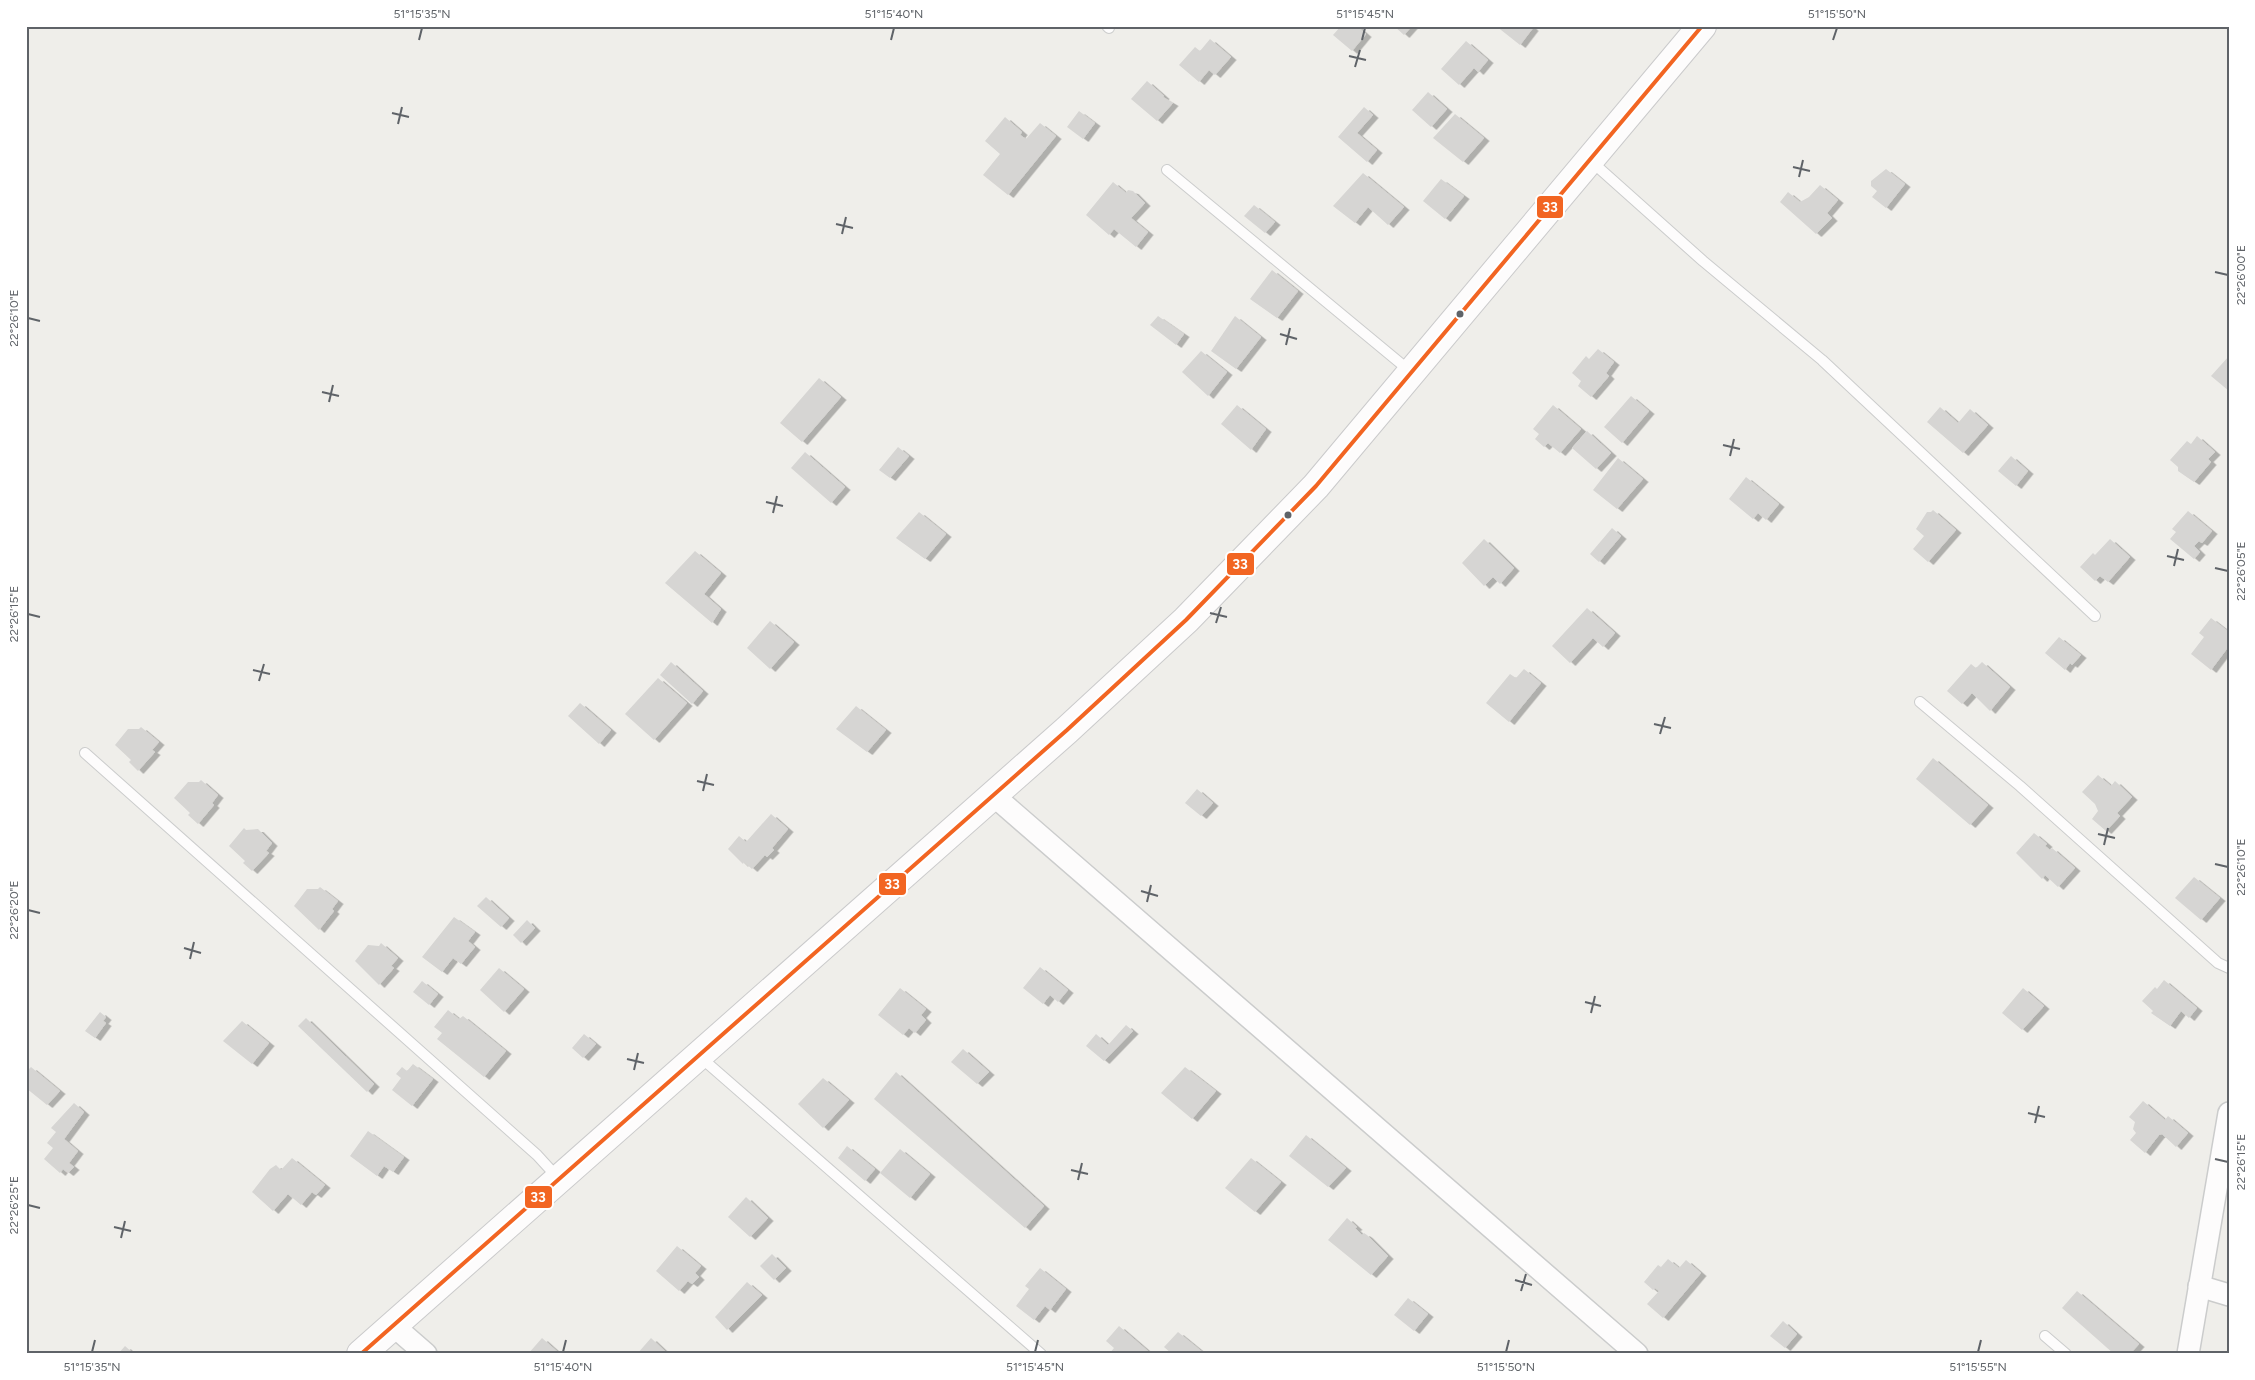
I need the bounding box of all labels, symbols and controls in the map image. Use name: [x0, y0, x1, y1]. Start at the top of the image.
text: 51°15'35"N: [393, 7, 451, 21]
text: 51°15'40"N: [865, 7, 923, 21]
text: 51°15'45"N: [1336, 7, 1394, 21]
text: 51°15'50"N: [1808, 7, 1866, 21]
line badge: 33: [1536, 195, 1564, 219]
text: 33: [1542, 199, 1558, 216]
text: 22°26'00"E: [2234, 245, 2248, 305]
text: 22°26'10"E: [7, 289, 21, 347]
unlabelled marker: [1455, 309, 1465, 319]
unlabelled marker: [1283, 510, 1293, 520]
text: 22°26'05"E: [2234, 541, 2248, 601]
line badge: 33: [1226, 552, 1255, 576]
text: 33: [1232, 556, 1248, 573]
text: 22°26'15"E: [7, 586, 21, 642]
text: 22°26'10"E: [2234, 838, 2248, 896]
line badge: 33: [878, 872, 907, 896]
text: 33: [884, 876, 900, 893]
text: 22°26'20"E: [7, 880, 21, 940]
text: 22°26'15"E: [2234, 1134, 2248, 1190]
text: 22°26'25"E: [7, 1176, 21, 1234]
line badge: 33: [524, 1185, 553, 1209]
text: 33: [530, 1189, 546, 1206]
text: 51°15'35"N: [63, 1360, 121, 1374]
text: 51°15'40"N: [534, 1360, 592, 1374]
text: 51°15'45"N: [1006, 1360, 1064, 1374]
text: 51°15'50"N: [1477, 1360, 1535, 1374]
text: 51°15'55"N: [1949, 1360, 2007, 1374]

